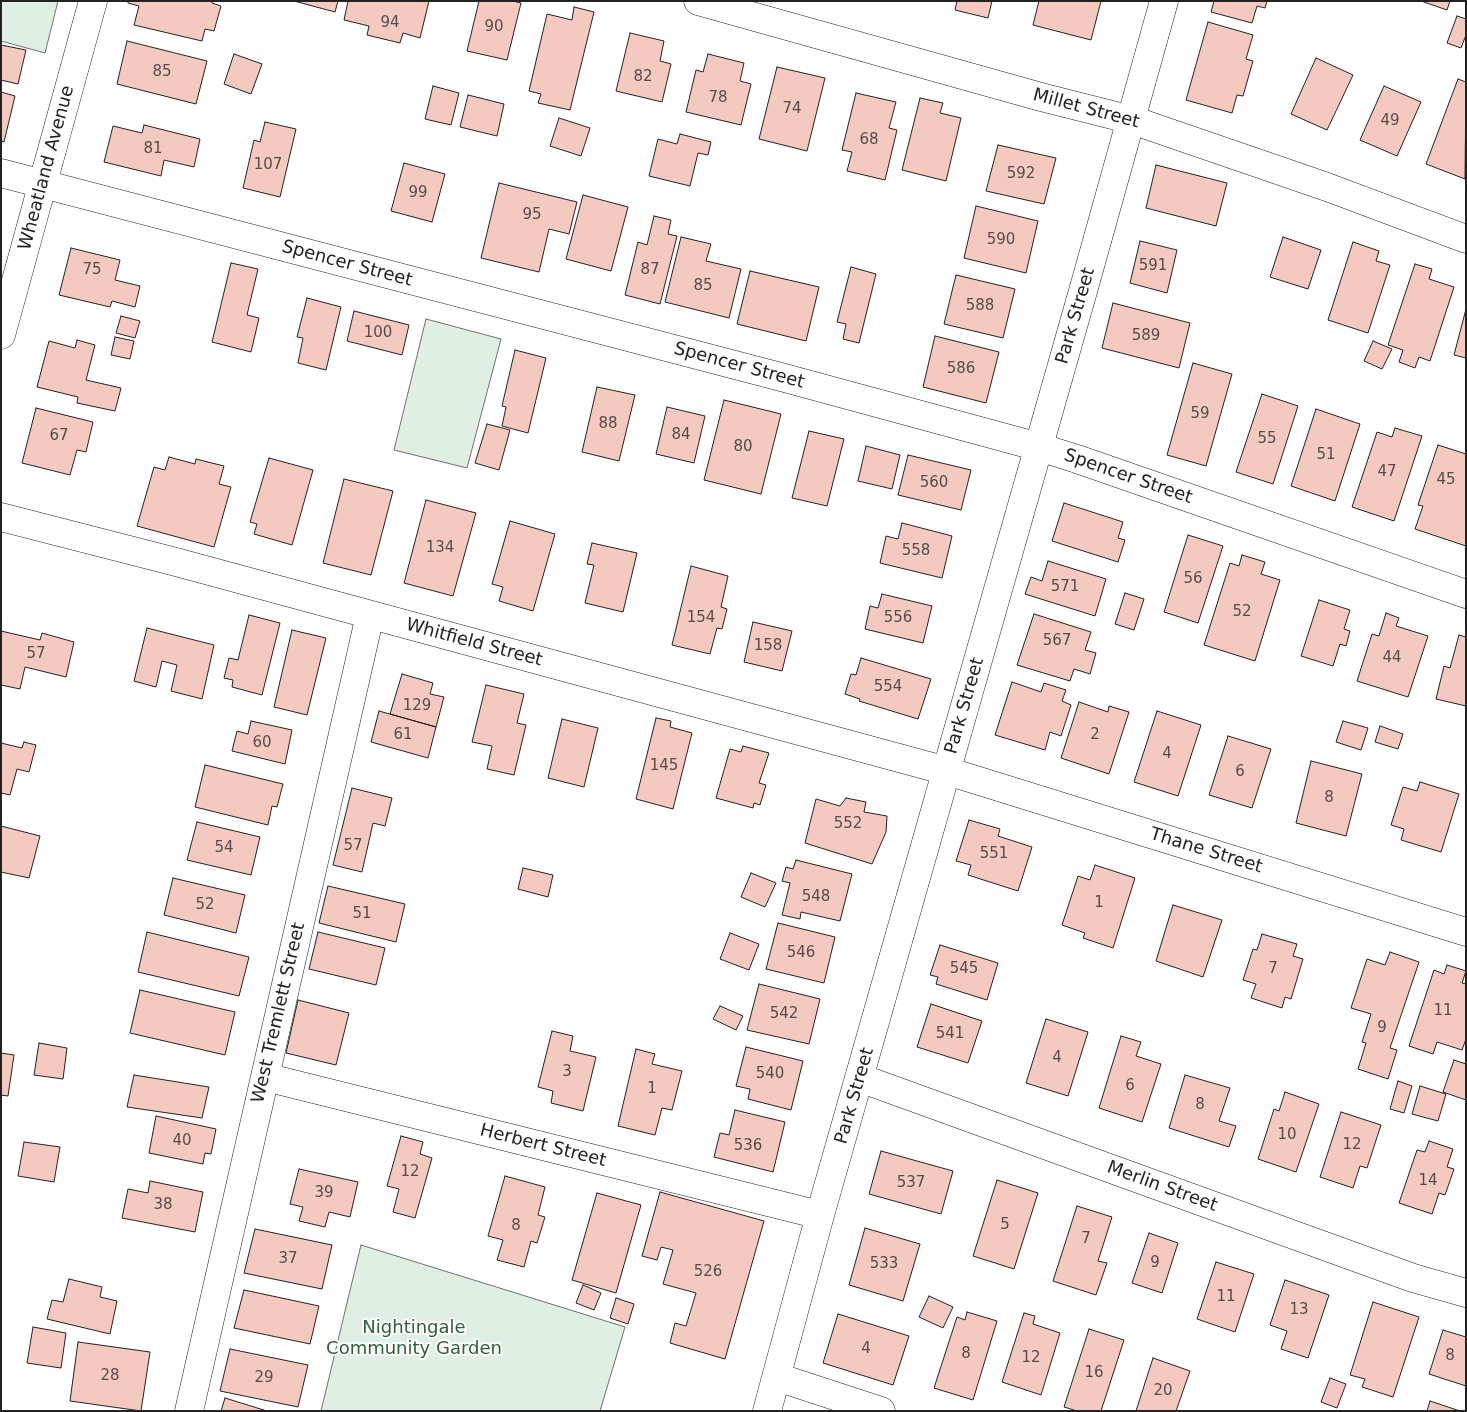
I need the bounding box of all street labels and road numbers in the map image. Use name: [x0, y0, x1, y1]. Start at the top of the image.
street label: Wheatland Avenue: [15, 83, 79, 253]
street label: Millet Street: [1031, 84, 1141, 134]
street label: Spencer Street: [279, 236, 415, 292]
street label: Park Street: [1052, 265, 1100, 367]
street label: Spencer Street: [671, 338, 807, 394]
street label: Spencer Street: [1061, 445, 1195, 509]
street label: Whitfield Street: [403, 614, 545, 672]
street label: Park Street: [941, 655, 989, 757]
street label: Thane Street: [1147, 824, 1265, 878]
street label: West Tremlett Street: [248, 921, 310, 1105]
street label: Park Street: [831, 1045, 879, 1147]
street label: Herbert Street: [478, 1120, 608, 1172]
street label: Merlin Street: [1104, 1157, 1220, 1217]

